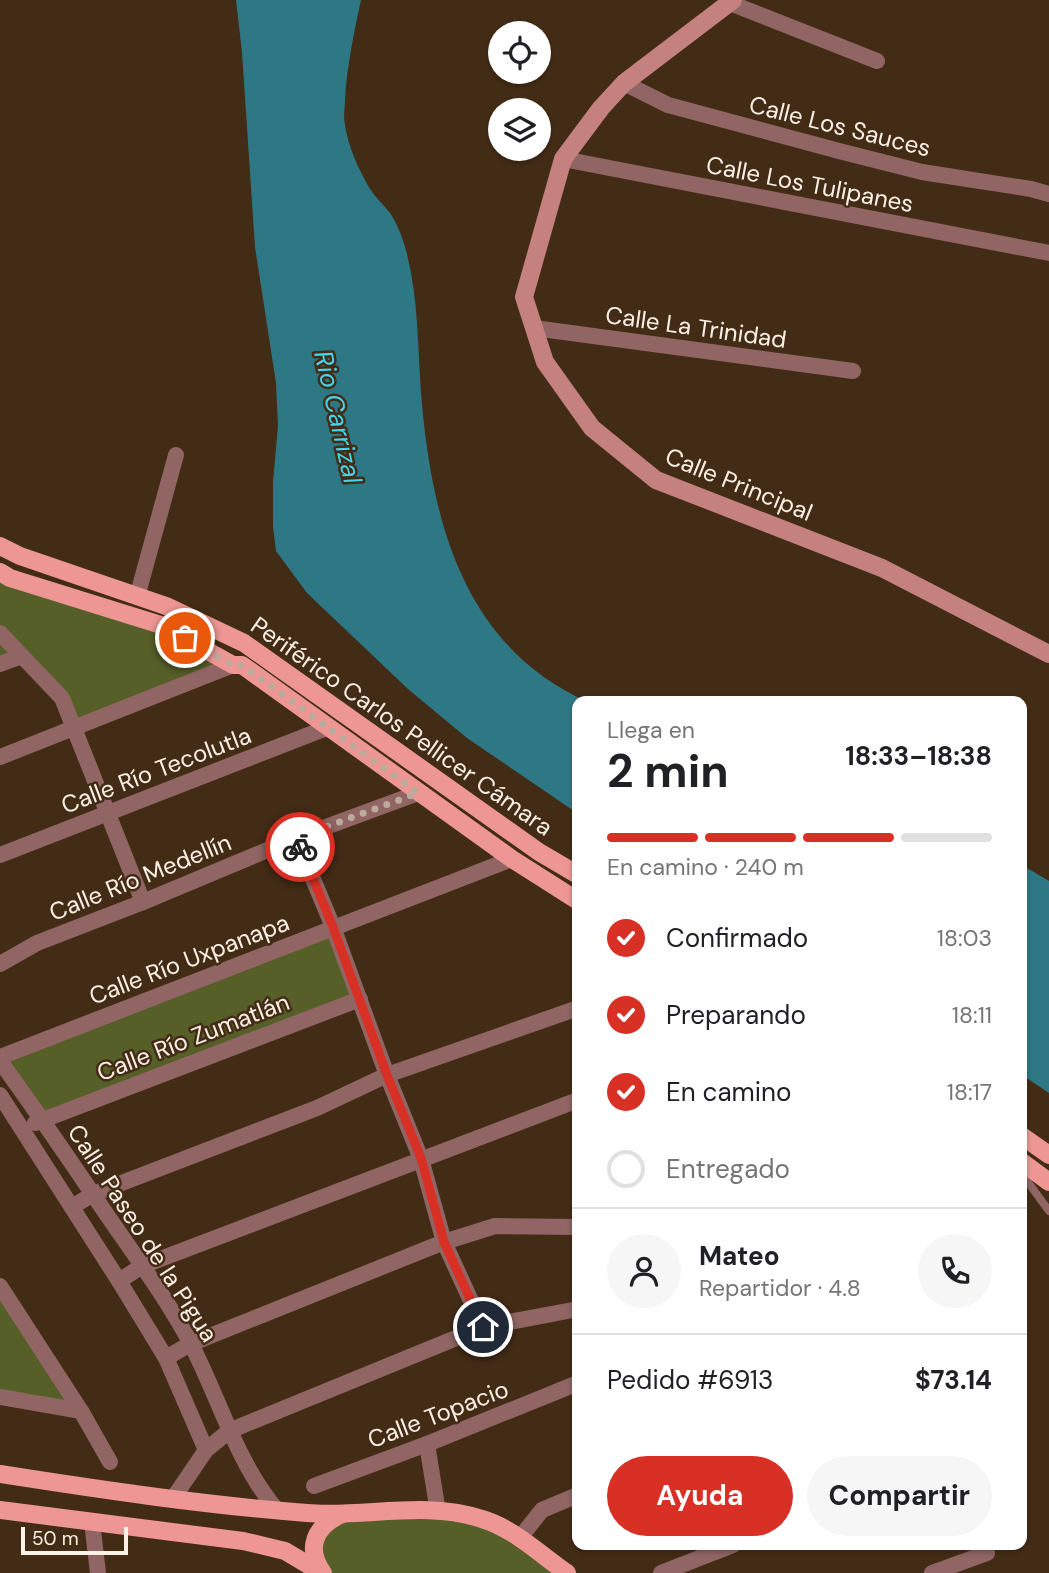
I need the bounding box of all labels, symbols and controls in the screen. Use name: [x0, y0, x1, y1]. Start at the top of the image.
map controls: [488, 21, 551, 161]
button: locate: [488, 21, 551, 84]
street label: Calle Los Sauces: [746, 88, 934, 164]
button: layers: [488, 98, 551, 161]
street label: Calle Los Tulipanes: [704, 149, 916, 219]
street label: Calle La Trinidad: [603, 299, 789, 355]
water label: Rio Carrizal: [306, 347, 370, 488]
street label: Calle Principal: [661, 440, 817, 528]
pin: [155, 608, 215, 668]
street label: Periférico Carlos Pellicer Cámara: [245, 610, 559, 842]
icon: bag: [166, 619, 204, 657]
text: Llega en: [607, 715, 695, 745]
street label: Calle Río Tecolutla: [57, 720, 255, 820]
text: 18:33–18:38: [845, 739, 992, 773]
text: 2 min: [607, 741, 729, 801]
courier: [265, 812, 335, 882]
street label: Calle Río Medellín: [44, 826, 236, 928]
icon: bike: [281, 828, 319, 866]
text: En camino · 240 m: [607, 852, 804, 882]
street label: Calle Río Uxpanapa: [85, 907, 293, 1011]
icon: check: [607, 919, 645, 957]
text: Confirmado: [666, 921, 808, 955]
text: 18:03: [937, 923, 992, 953]
street label: Calle Río Zumatlán: [92, 986, 294, 1088]
icon: check: [607, 996, 645, 1034]
text: Preparando: [666, 998, 806, 1032]
text: 18:11: [952, 1000, 992, 1030]
icon: check: [607, 1073, 645, 1111]
text: En camino: [666, 1075, 791, 1109]
text: 18:17: [947, 1077, 992, 1107]
street label: Calle Paseo de la Pigua: [61, 1118, 225, 1348]
text: Entregado: [666, 1152, 790, 1186]
button: person: [607, 1234, 681, 1308]
button: phone: [918, 1234, 992, 1308]
text: Mateo: [699, 1239, 780, 1273]
text: Repartidor · 4.8: [699, 1273, 861, 1303]
pin: [453, 1297, 513, 1357]
icon: home: [464, 1308, 502, 1346]
text: Pedido #6913: [607, 1363, 773, 1397]
text: $73.14: [915, 1363, 992, 1397]
street label: Calle Topacio: [363, 1373, 513, 1455]
button: Ayuda: [607, 1456, 793, 1536]
button: Compartir: [807, 1456, 992, 1536]
scale bar: [21, 1524, 128, 1556]
text: 50 m: [32, 1526, 79, 1551]

